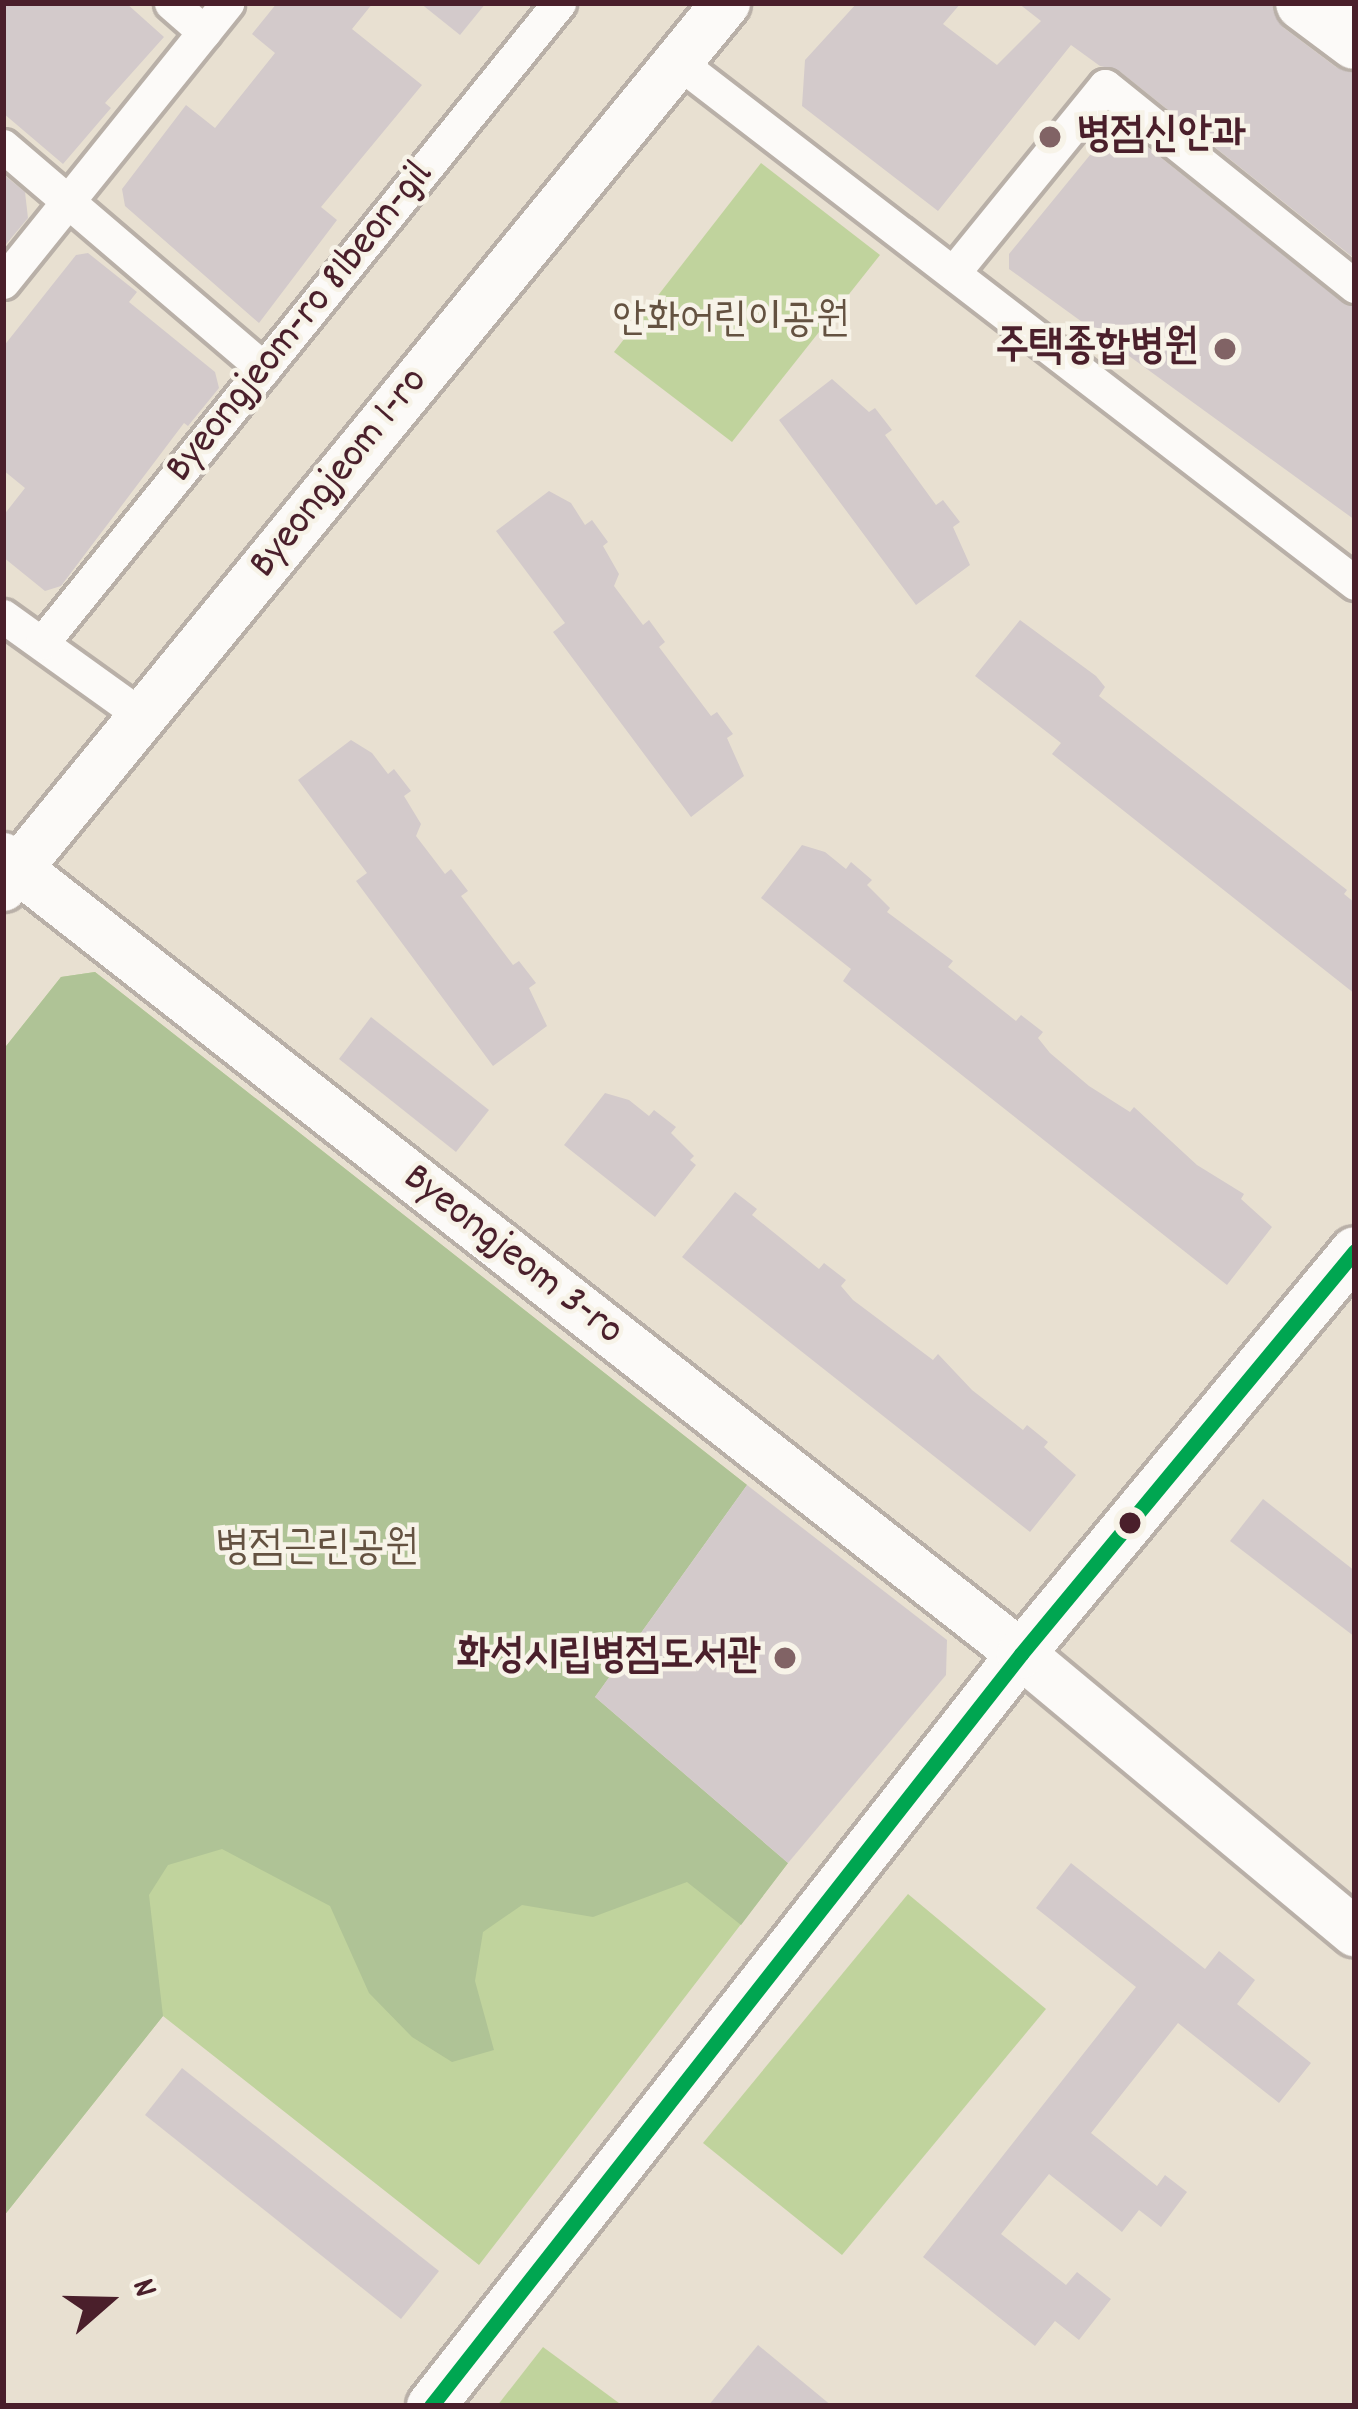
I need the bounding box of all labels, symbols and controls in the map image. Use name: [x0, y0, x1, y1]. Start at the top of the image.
place label: 병점신안과: [1077, 112, 1246, 162]
marker: 병점신안과: [1034, 121, 1066, 153]
street label: Byeongjeom-ro 81beon-gil: [156, 152, 446, 494]
park label: 안화어린이공원: [613, 297, 849, 347]
place label: 주택종합병원: [995, 324, 1198, 374]
marker: 주택종합병원: [1209, 333, 1241, 365]
street label: Byeongjeom 1-ro: [240, 359, 440, 589]
street label: Byeongjeom 3-ro: [392, 1154, 632, 1358]
unlabelled marker: [1119, 1512, 1141, 1534]
park label: 병점근린공원: [216, 1525, 418, 1575]
place label: 화성시립병점도서관: [457, 1633, 761, 1683]
marker: 화성시립병점도서관: [772, 1645, 798, 1671]
north arrow: [48, 2241, 168, 2361]
text: N: [117, 2273, 167, 2304]

